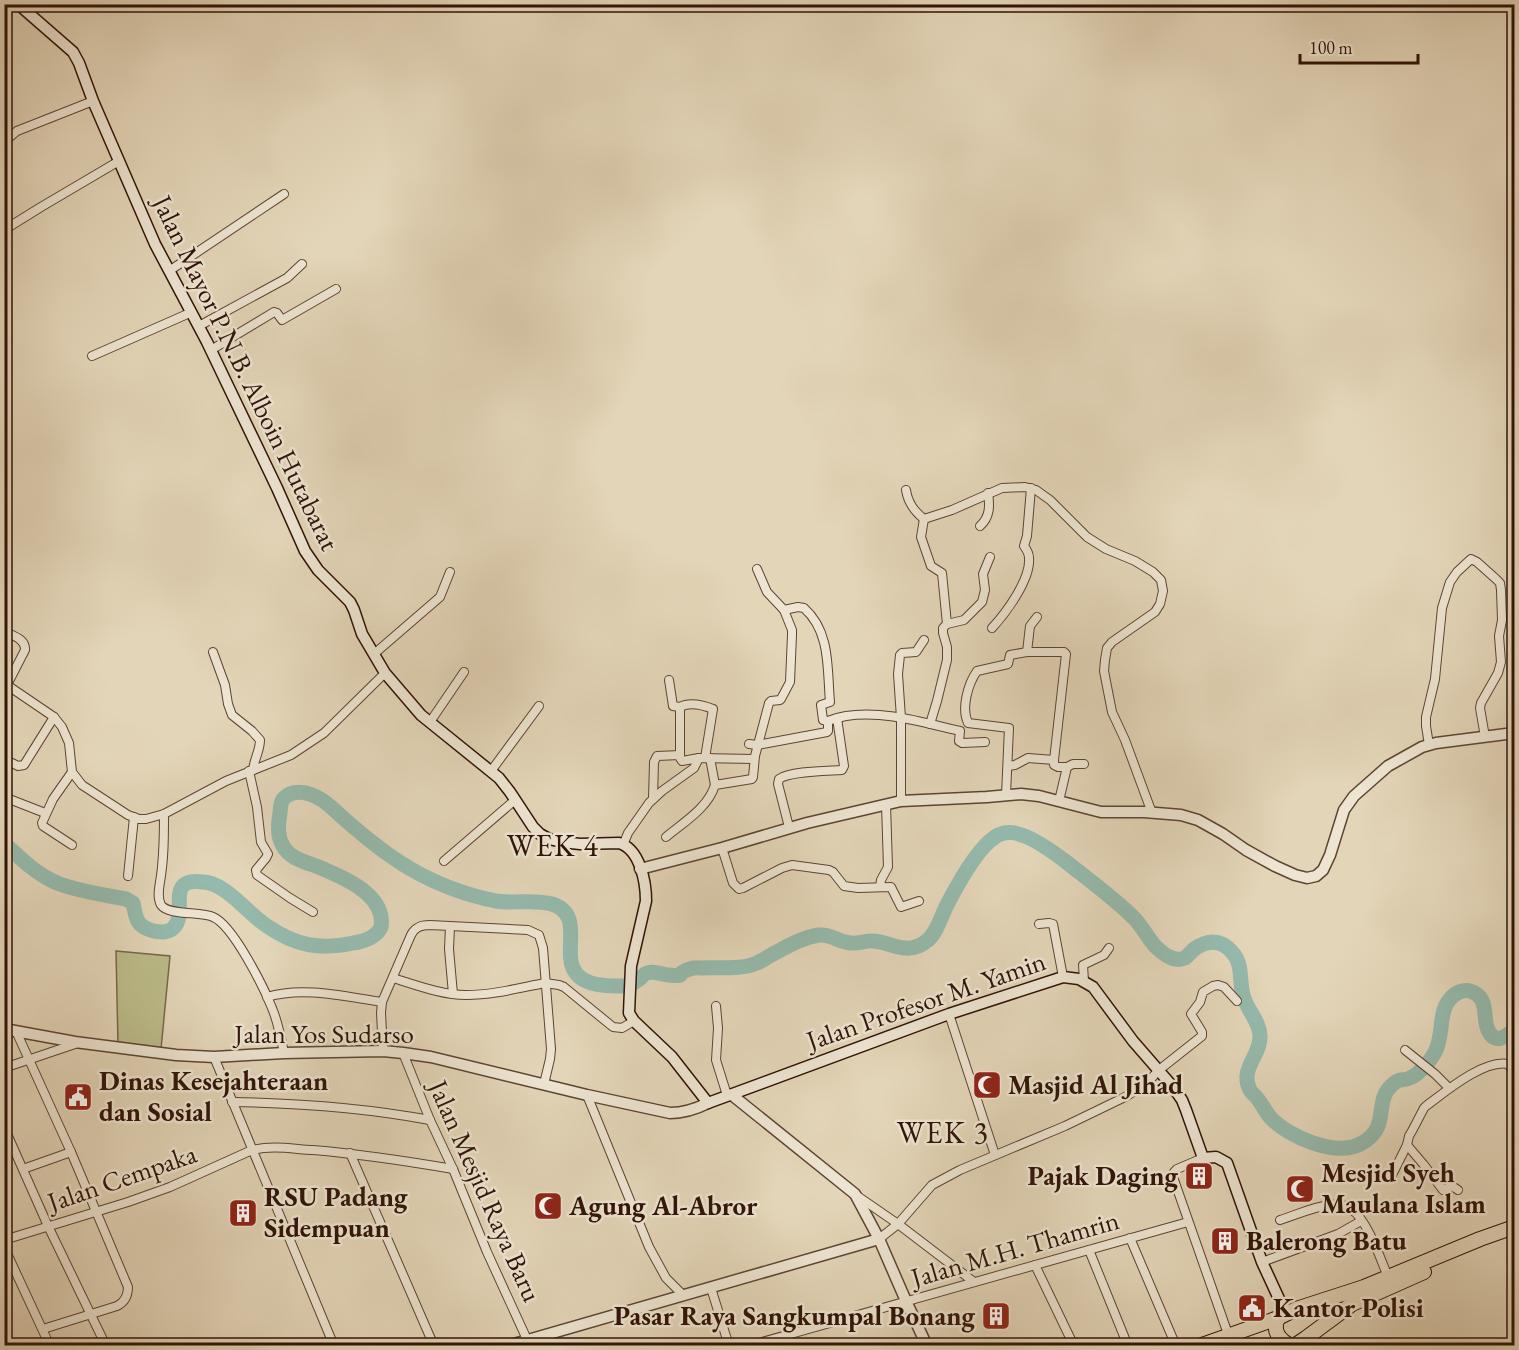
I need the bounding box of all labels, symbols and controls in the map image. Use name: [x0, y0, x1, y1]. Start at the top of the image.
scale bar: [1300, 27, 1418, 65]
text: 100 m: [1309, 36, 1353, 59]
street label: Jalan Mayor P.N.B. Alboin Hutabarat: [144, 188, 348, 556]
district label: WEK 4: [507, 826, 599, 865]
street label: Jalan Profesor M. Yamin: [800, 943, 1050, 1059]
street label: Jalan Yos Sudarso: [232, 1016, 414, 1051]
place label: Dinas Kesejahteraan dan Sosial: [99, 1063, 328, 1129]
place label: Masjid Al Jihad: [1008, 1067, 1183, 1102]
mosque icon: Masjid Al Jihad: [971, 1069, 1003, 1101]
street label: Jalan Mesjid Raya Baru: [420, 1073, 550, 1307]
public building icon: Dinas Kesejahteraan dan Sosial: [62, 1081, 94, 1113]
district label: WEK 3: [897, 1113, 989, 1152]
street label: Jalan Cempaka: [41, 1136, 201, 1220]
place label: Mesjid Syeh Maulana Islam: [1321, 1155, 1486, 1221]
place label: Pajak Daging: [1028, 1158, 1178, 1193]
building icon: Pajak Daging: [1183, 1160, 1215, 1192]
mosque icon: Mesjid Syeh Maulana Islam: [1284, 1173, 1316, 1205]
place label: RSU Padang Sidempuan: [264, 1179, 408, 1245]
place label: Agung Al-Abror: [568, 1188, 758, 1223]
mosque icon: Agung Al-Abror: [532, 1190, 564, 1222]
building icon: RSU Padang Sidempuan: [227, 1197, 259, 1229]
street label: Jalan M.H. Thamrin: [905, 1202, 1123, 1295]
place label: Balerong Batu: [1246, 1223, 1407, 1258]
building icon: Balerong Batu: [1209, 1225, 1241, 1257]
place label: Kantor Polisi: [1273, 1290, 1424, 1325]
public building icon: Kantor Polisi: [1236, 1292, 1268, 1324]
place label: Pasar Raya Sangkumpal Bonang: [614, 1298, 975, 1333]
building icon: Pasar Raya Sangkumpal Bonang: [980, 1300, 1012, 1332]

